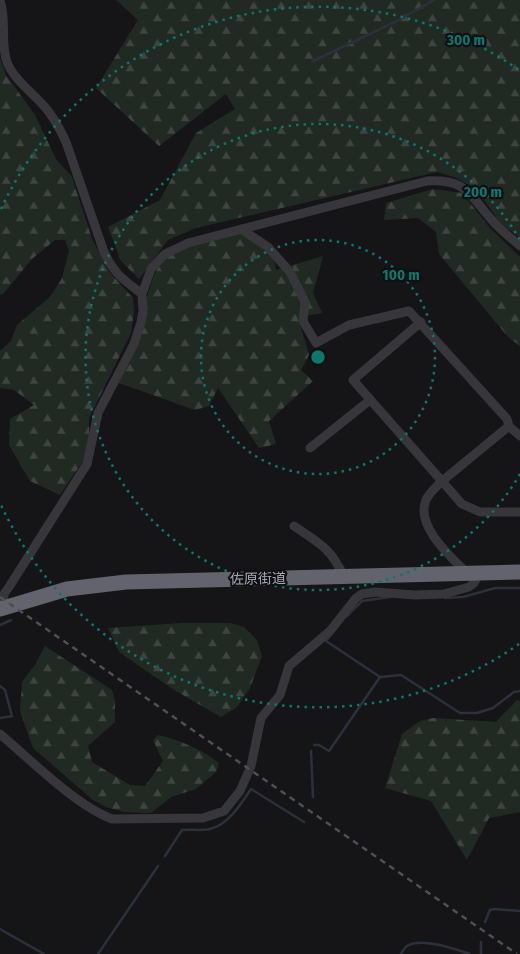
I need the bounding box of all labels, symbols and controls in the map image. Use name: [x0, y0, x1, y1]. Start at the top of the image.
text: 300 m: [446, 31, 485, 49]
text: 200 m: [463, 183, 502, 201]
text: 100 m: [382, 266, 420, 284]
centre of rings: [309, 348, 327, 366]
street label: 佐原街道: [230, 570, 286, 588]

